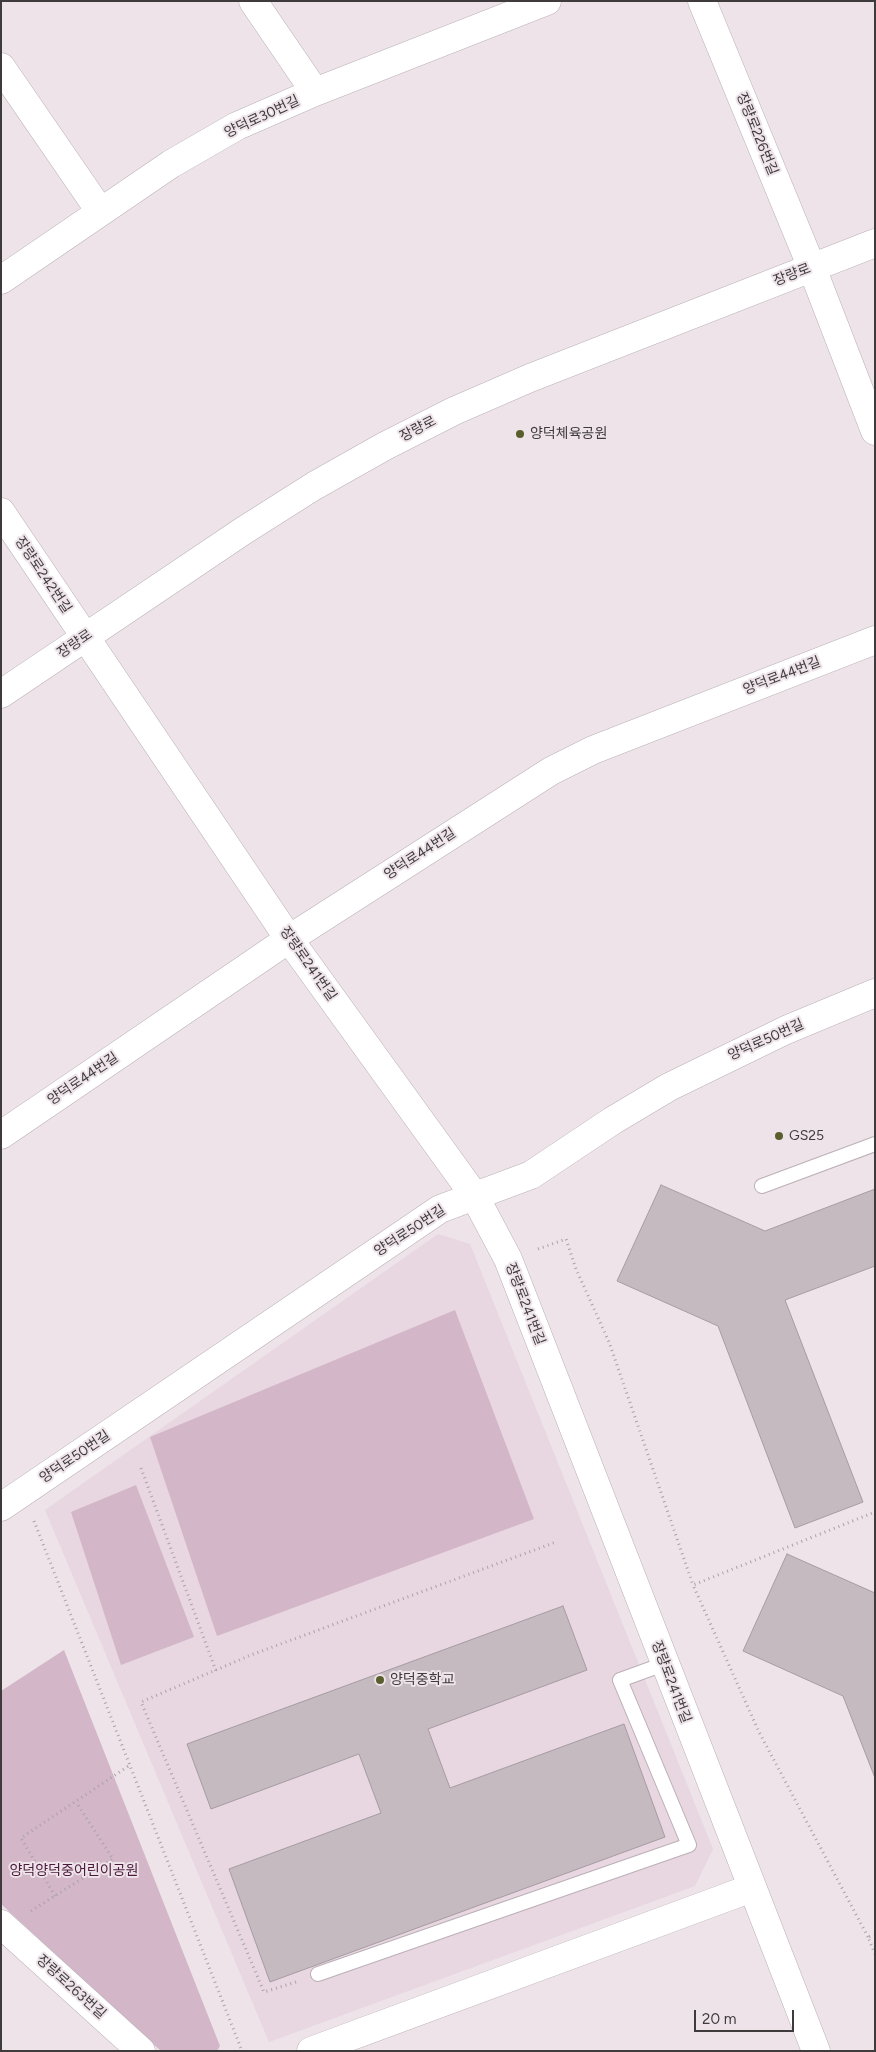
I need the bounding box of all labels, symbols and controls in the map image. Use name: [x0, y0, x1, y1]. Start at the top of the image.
street label: 장량로226번길: [733, 90, 781, 178]
street label: 양덕로30번길: [222, 92, 302, 142]
street label: 장량로: [771, 260, 813, 290]
street label: 장량로: [397, 413, 439, 445]
place label: 양덕체육공원: [530, 426, 607, 442]
marker: 양덕체육공원: [514, 428, 526, 440]
street label: 장량로242번길: [11, 534, 75, 616]
street label: 장량로: [54, 626, 96, 662]
street label: 양덕로44번길: [741, 654, 823, 698]
street label: 양덕로44번길: [381, 825, 459, 883]
street label: 장량로241번길: [276, 924, 340, 1004]
street label: 양덕로50번길: [725, 1016, 807, 1064]
street label: 양덕로44번길: [44, 1049, 122, 1109]
place label: GS25: [789, 1128, 824, 1144]
marker: GS25: [773, 1130, 785, 1142]
street label: 양덕로50번길: [371, 1202, 449, 1260]
street label: 장량로241번길: [502, 1261, 548, 1347]
street label: 양덕로50번길: [37, 1427, 113, 1487]
street label: 장량로241번길: [648, 1639, 694, 1725]
place label: 양덕중학교: [390, 1672, 454, 1688]
marker: 양덕중학교: [374, 1674, 386, 1686]
park label: 양덕양덕중어린이공원: [10, 1863, 138, 1879]
street label: 장량로263번길: [33, 1951, 109, 2023]
scale bar: [696, 2000, 796, 2032]
text: 20 m: [702, 2010, 736, 2028]

